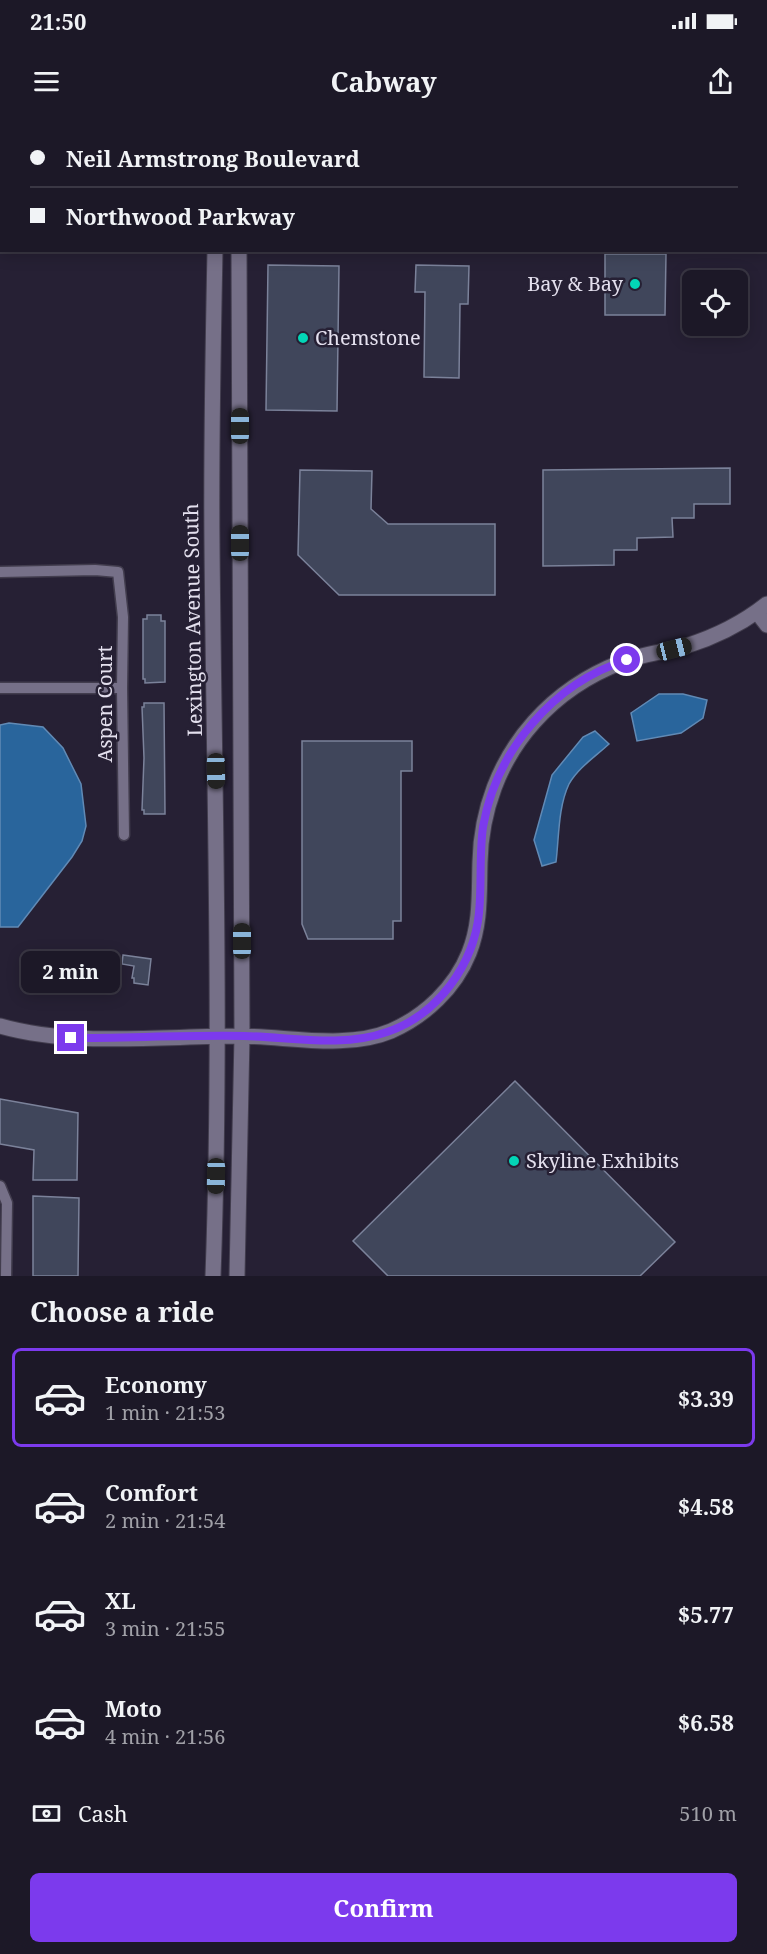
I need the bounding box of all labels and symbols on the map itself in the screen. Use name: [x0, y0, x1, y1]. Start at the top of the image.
place label: Bay & Bay: [527, 270, 624, 297]
marker: Bay & Bay: [628, 277, 642, 291]
place label: Chemstone: [315, 324, 421, 351]
marker: Chemstone: [296, 331, 310, 345]
car: [231, 408, 249, 444]
street label: Lexington Avenue South: [177, 503, 208, 737]
car: [231, 525, 249, 561]
car: [654, 636, 694, 662]
street label: Aspen Court: [91, 645, 118, 763]
route start: [613, 646, 640, 673]
car: [207, 753, 225, 789]
car: [233, 923, 251, 959]
callout: 2 min: [22, 951, 121, 993]
route end: [57, 1024, 84, 1051]
place label: Skyline Exhibits: [526, 1147, 679, 1174]
marker: Skyline Exhibits: [507, 1154, 521, 1168]
car: [207, 1158, 225, 1194]

